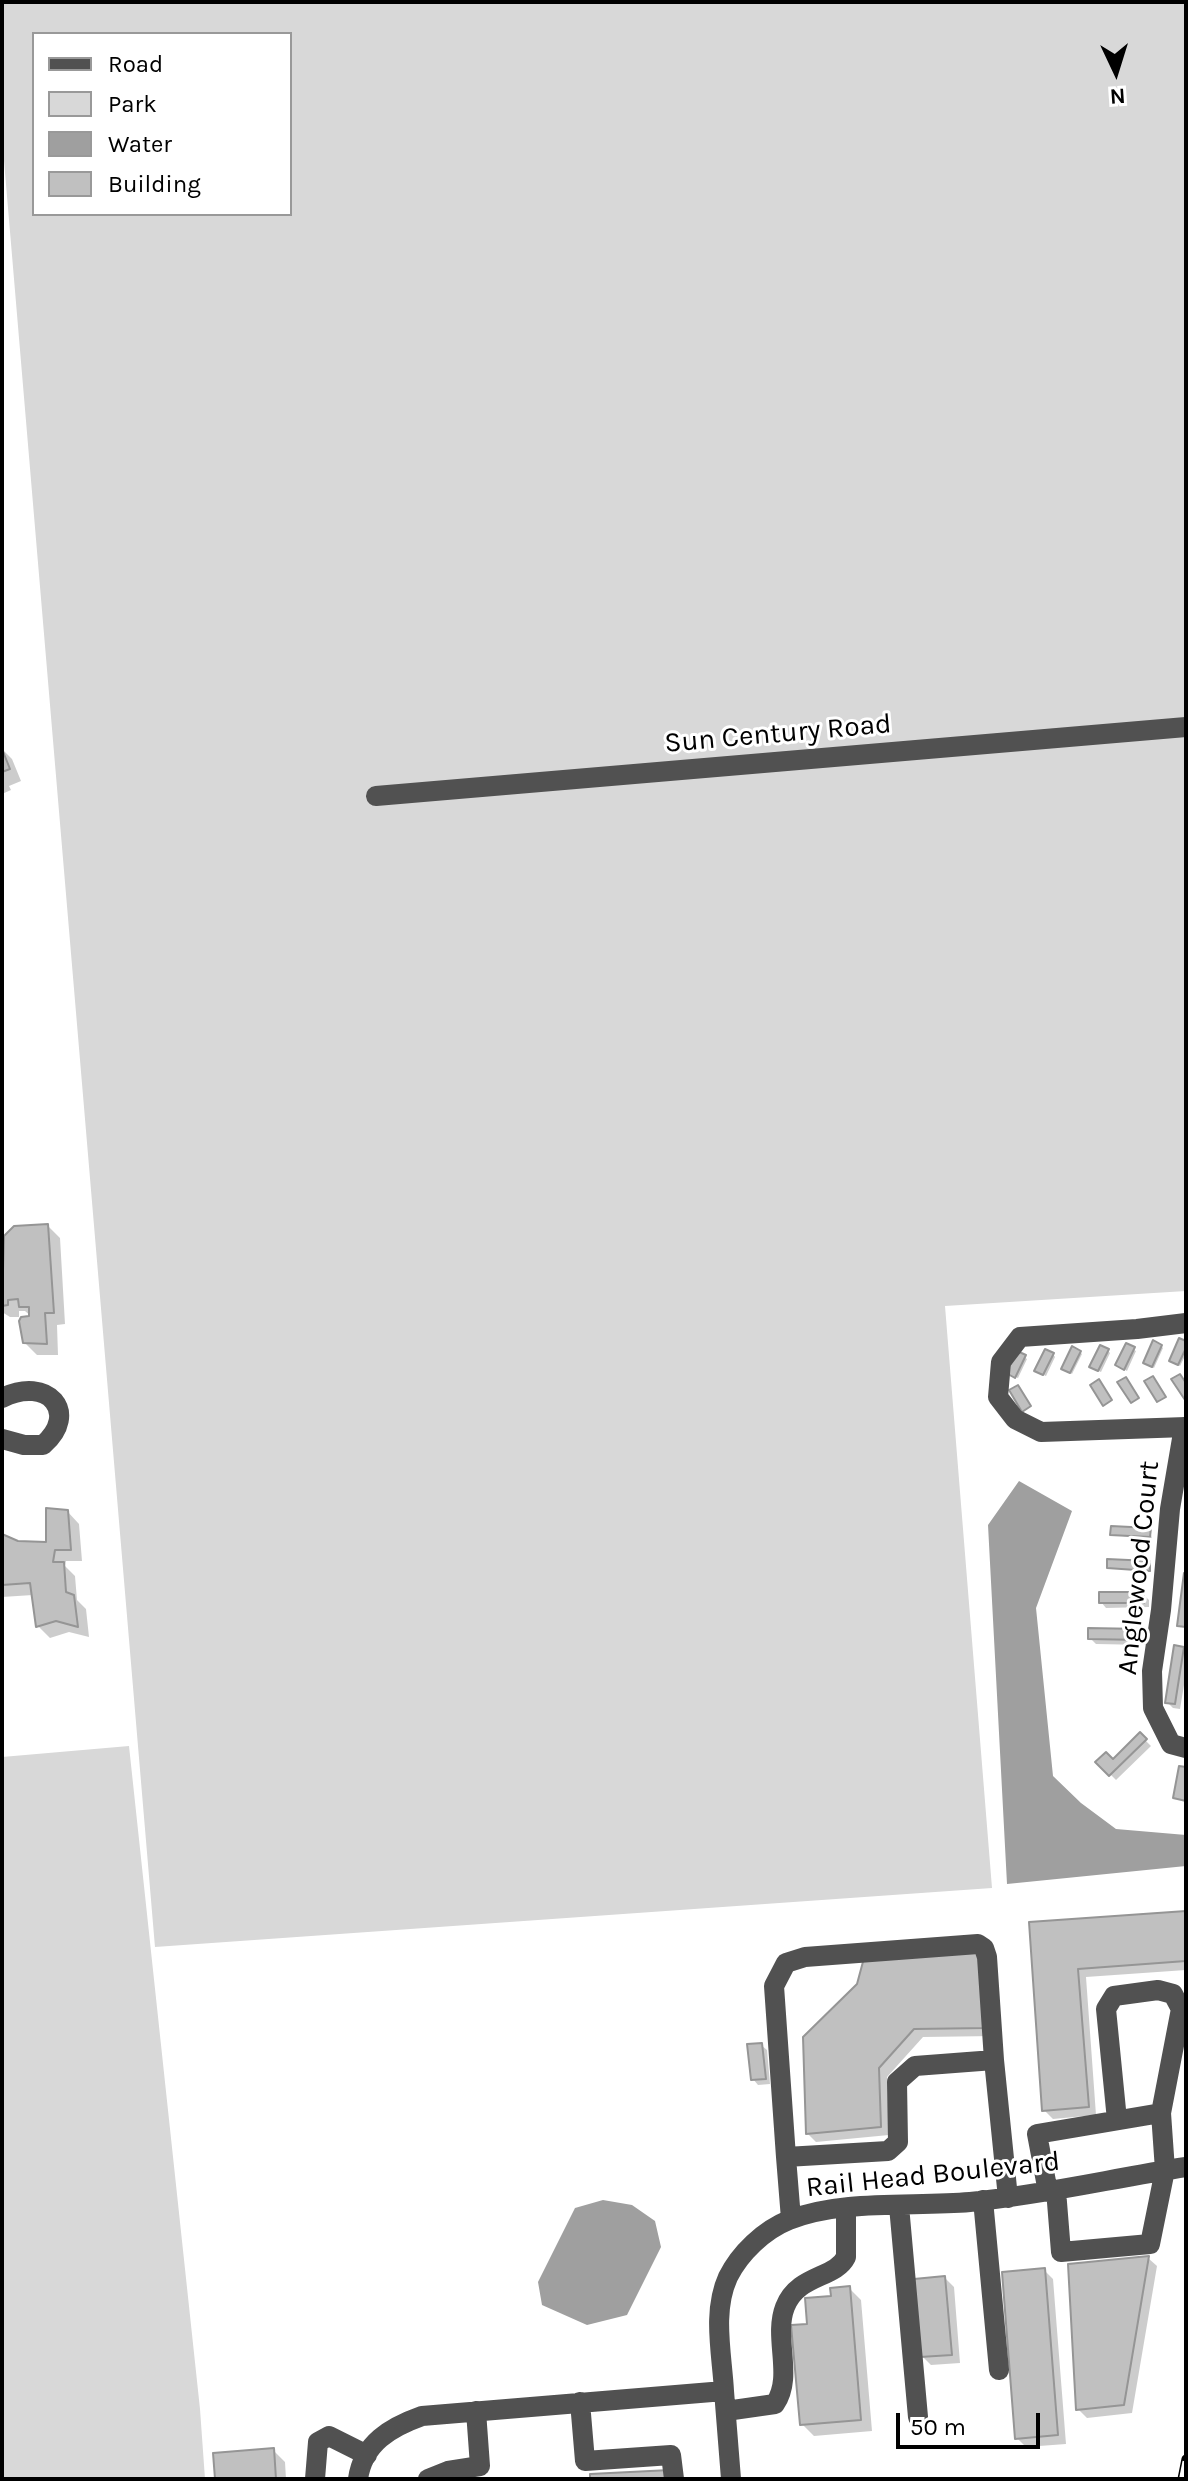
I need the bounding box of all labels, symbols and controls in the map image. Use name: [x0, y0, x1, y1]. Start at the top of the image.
legend: [32, 32, 292, 216]
north arrow: [1076, 32, 1156, 112]
text: Road: [108, 50, 163, 78]
text: N: [1109, 82, 1126, 109]
text: Park: [108, 90, 157, 118]
text: Water: [108, 130, 172, 158]
text: Building: [108, 170, 201, 198]
street label: Sun Century Road: [663, 707, 893, 761]
street label: Anglewood Court: [1111, 1459, 1167, 1677]
street label: Rail Head Boulevard: [804, 2145, 1062, 2205]
scale bar: [900, 2397, 1044, 2447]
text: 50 m: [910, 2413, 966, 2441]

